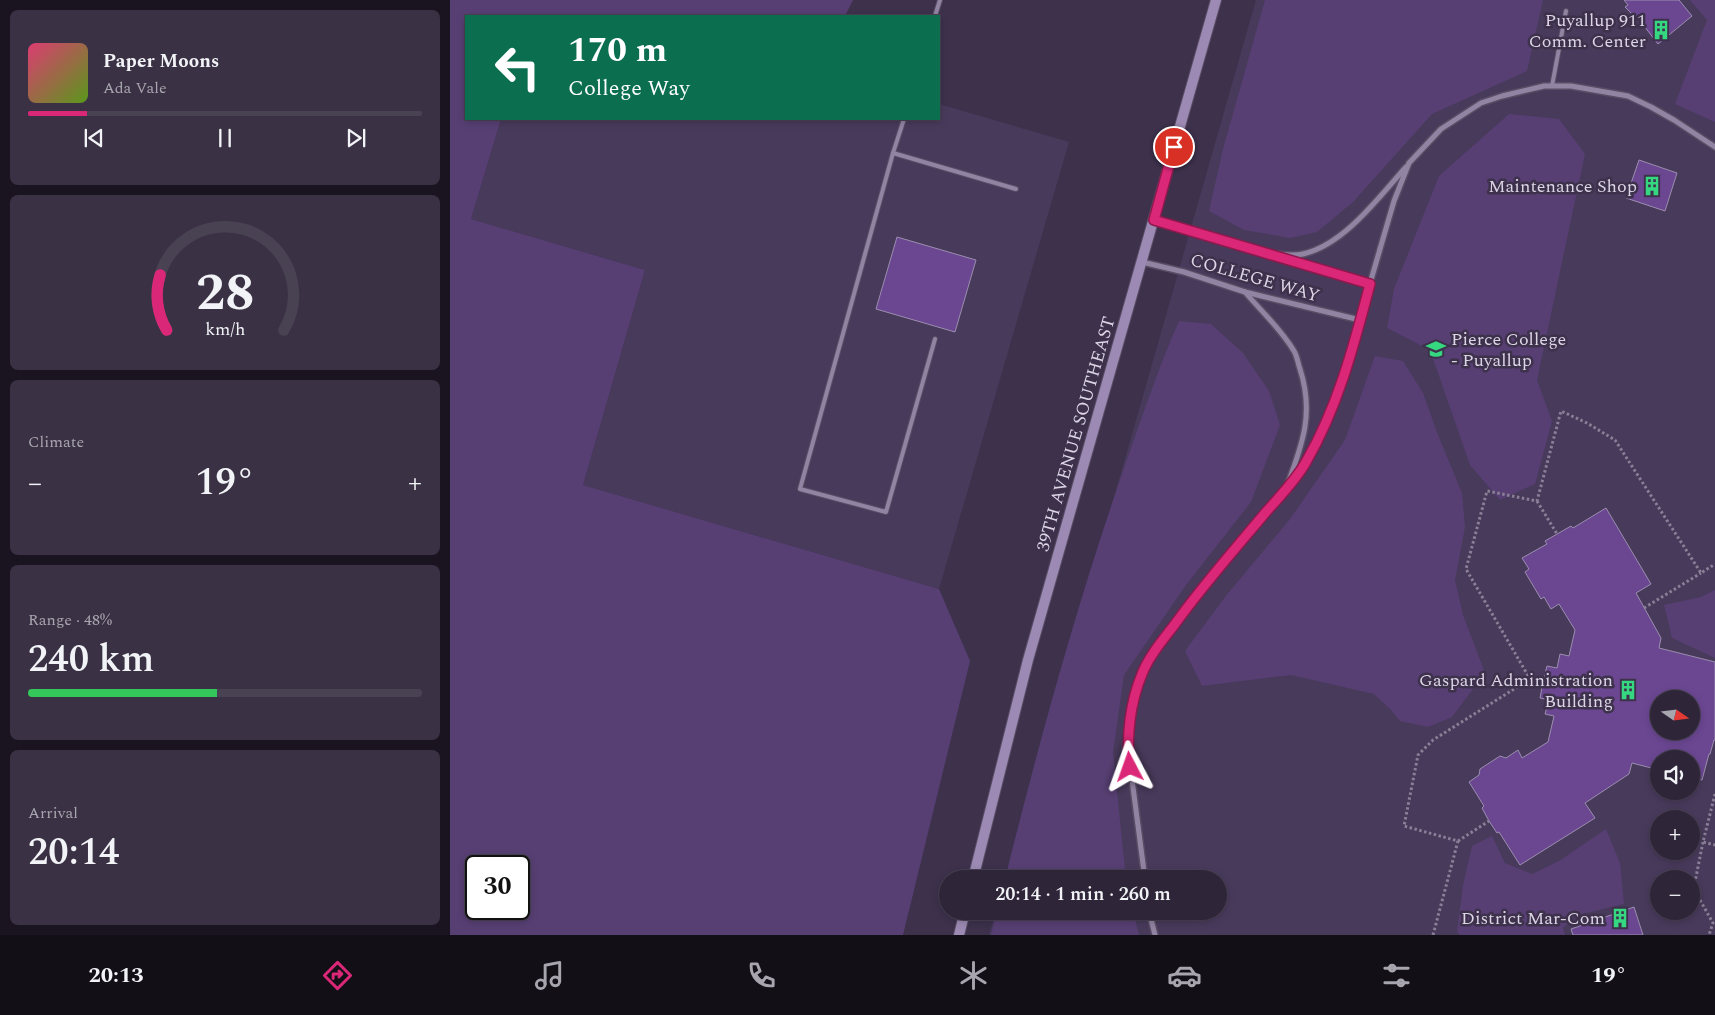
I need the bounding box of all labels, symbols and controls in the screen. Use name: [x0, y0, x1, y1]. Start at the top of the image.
place label: Puyallup 911 Comm. Center: [1529, 7, 1646, 55]
building icon: Puyallup 911 Comm. Center: [1650, 19, 1672, 41]
text: 170 m: [568, 24, 667, 77]
icon: left: [485, 35, 550, 100]
text: Paper Moons: [103, 47, 219, 76]
text: College Way: [568, 72, 690, 105]
text: Ada Vale: [103, 76, 167, 100]
icon: previous: [80, 124, 108, 152]
icon: pause: [211, 124, 239, 152]
icon: next: [342, 124, 370, 152]
pin: [1153, 126, 1195, 168]
icon: arrive: [1160, 133, 1188, 161]
place label: Maintenance Shop: [1488, 173, 1637, 200]
building icon: Maintenance Shop: [1641, 175, 1663, 197]
street label: COLLEGE WAY: [1187, 247, 1323, 309]
text: 28: [196, 254, 254, 333]
street label: 39TH AVENUE SOUTHEAST: [1029, 313, 1123, 555]
text: km/h: [205, 316, 245, 343]
place label: Pierce College - Puyallup: [1451, 326, 1566, 374]
school or university icon: Pierce College - Puyallup: [1425, 338, 1447, 360]
text: Climate: [28, 430, 84, 454]
text: 19°: [195, 454, 255, 512]
text: −: [28, 462, 42, 505]
text: +: [408, 462, 422, 505]
text: Range · 48%: [28, 608, 112, 632]
text: 240 km: [28, 631, 154, 689]
place label: Gaspard Administration Building: [1419, 667, 1613, 715]
building icon: Gaspard Administration Building: [1617, 679, 1639, 701]
north arrow: [1650, 690, 1700, 740]
map controls: [1650, 690, 1700, 920]
position arrow: [1103, 740, 1155, 792]
button: sound: [1650, 750, 1700, 800]
text: Arrival: [28, 801, 78, 825]
button: +: [1650, 810, 1700, 860]
text: 20:14: [28, 824, 119, 882]
speed limit sign: 30: [465, 855, 530, 920]
button: −: [1650, 870, 1700, 920]
text: 20:14 · 1 min · 260 m: [995, 880, 1171, 909]
place label: District Mar-Com: [1461, 905, 1605, 932]
building icon: District Mar-Com: [1609, 907, 1631, 929]
icon: directions: [320, 958, 355, 993]
icon: music: [532, 958, 567, 993]
icon: phone: [744, 958, 779, 993]
icon: climate: [956, 958, 991, 993]
icon: car: [1167, 958, 1202, 993]
icon: filters: [1379, 958, 1414, 993]
text: 20:13: [88, 959, 144, 992]
text: 19°: [1591, 959, 1627, 992]

